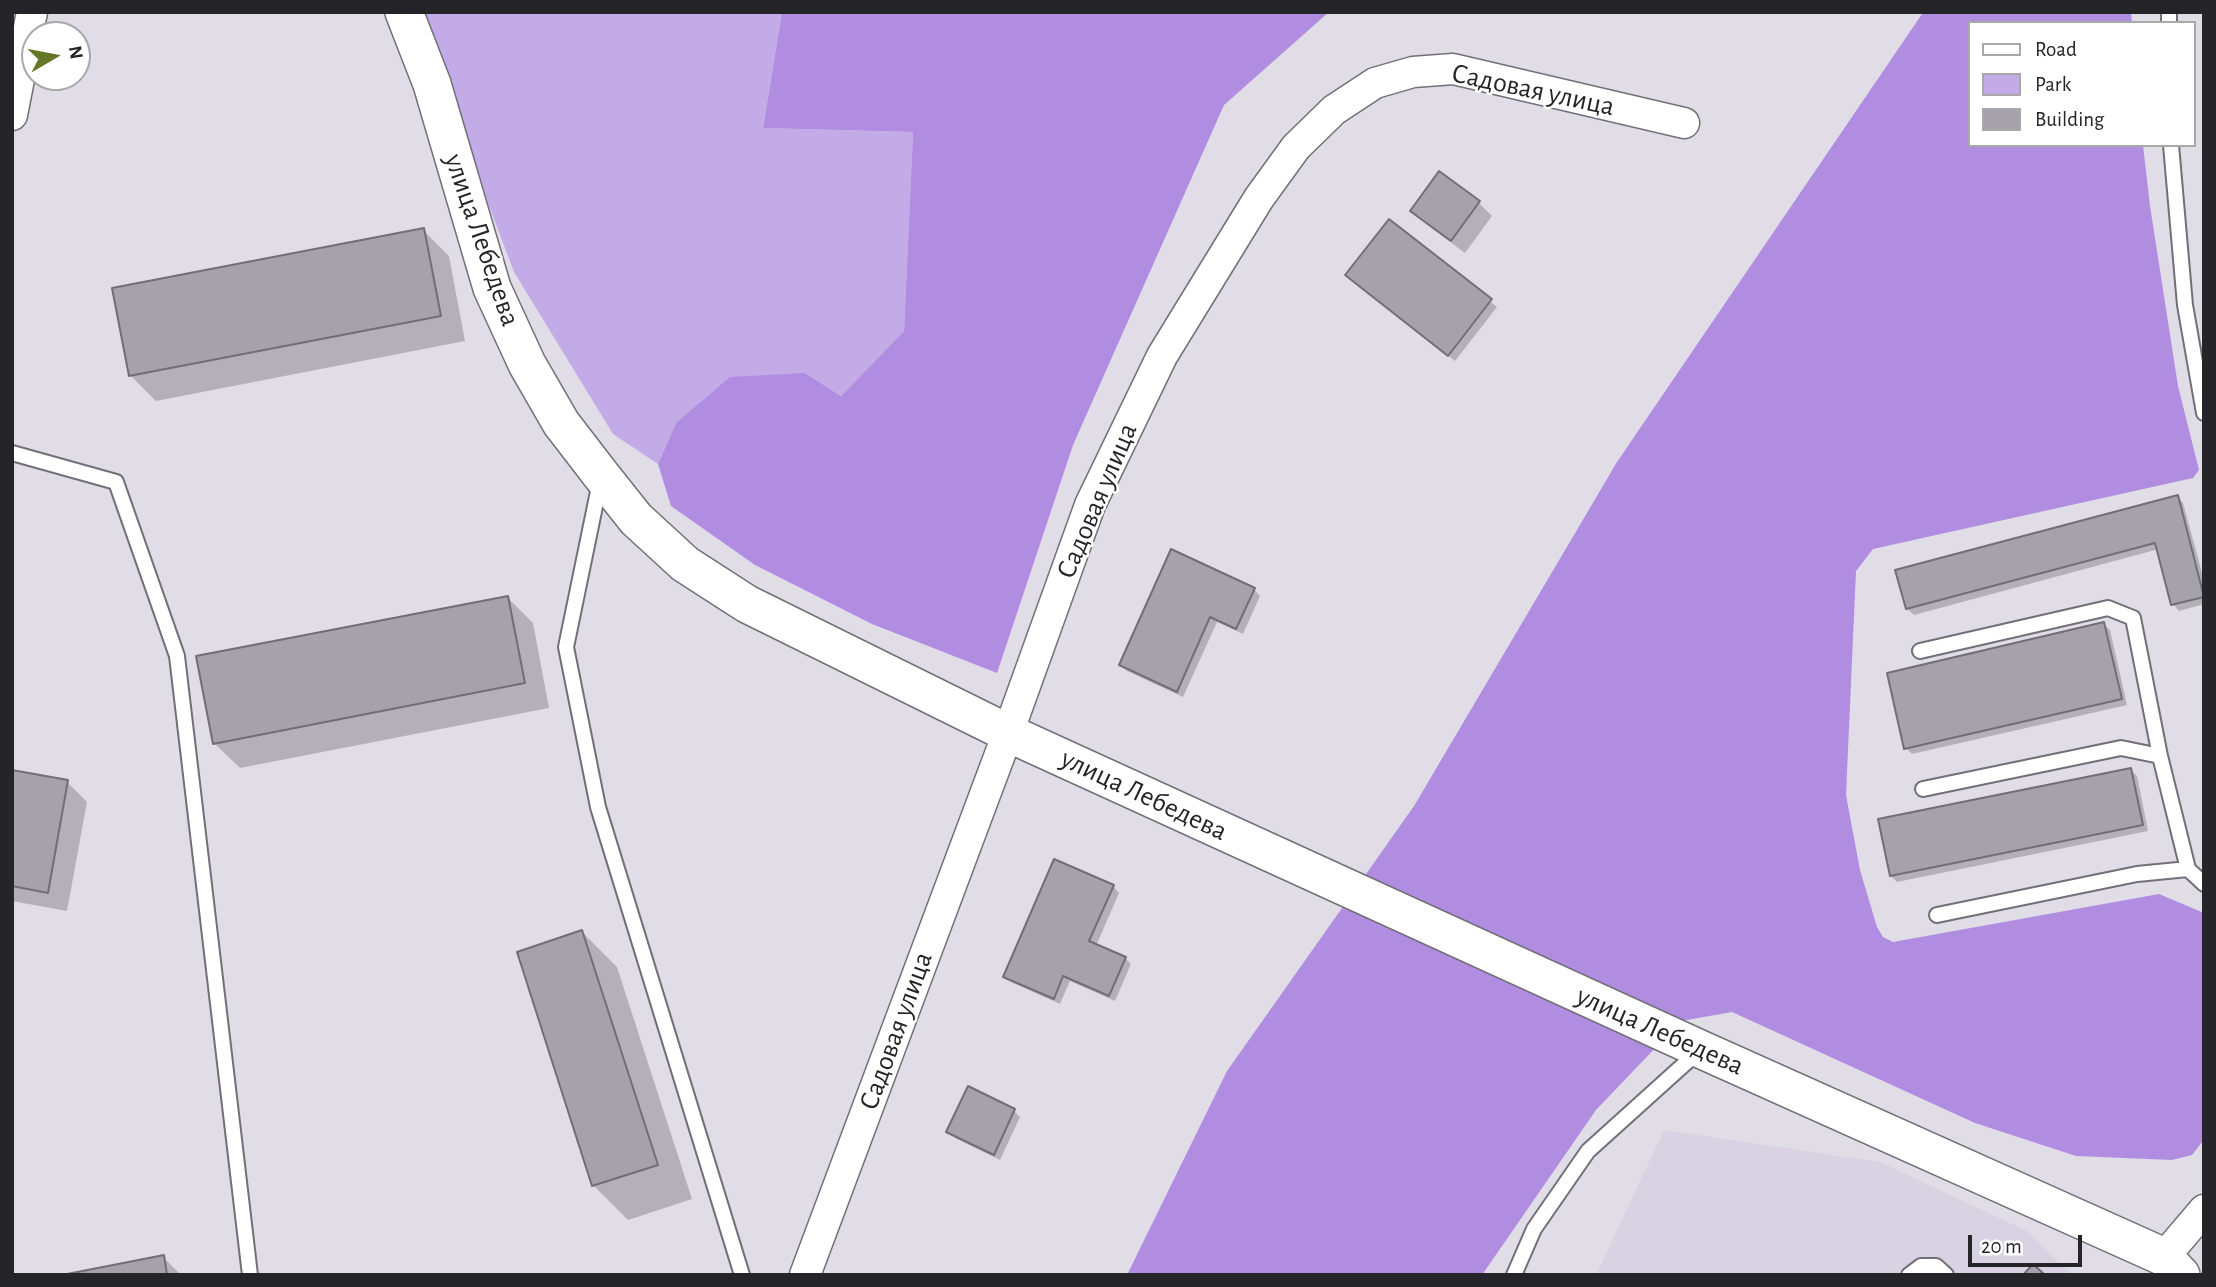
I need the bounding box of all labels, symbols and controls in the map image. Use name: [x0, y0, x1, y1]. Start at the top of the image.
north arrow: [21, 21, 91, 91]
legend: [1968, 21, 2195, 147]
text: Road: [2035, 39, 2077, 60]
text: N: [65, 44, 86, 61]
street label: Садовая улица: [1448, 56, 1618, 124]
text: Park: [2035, 74, 2071, 95]
text: Building: [2035, 109, 2104, 130]
street label: улица Лебедева: [437, 150, 527, 330]
street label: Садовая улица: [1049, 418, 1145, 584]
street label: улица Лебедева: [1055, 742, 1233, 848]
street label: Садовая улица: [852, 947, 940, 1115]
street label: улица Лебедева: [1571, 979, 1749, 1083]
scale bar: [1971, 1220, 2085, 1264]
text: 20 m: [1981, 1236, 2022, 1257]

